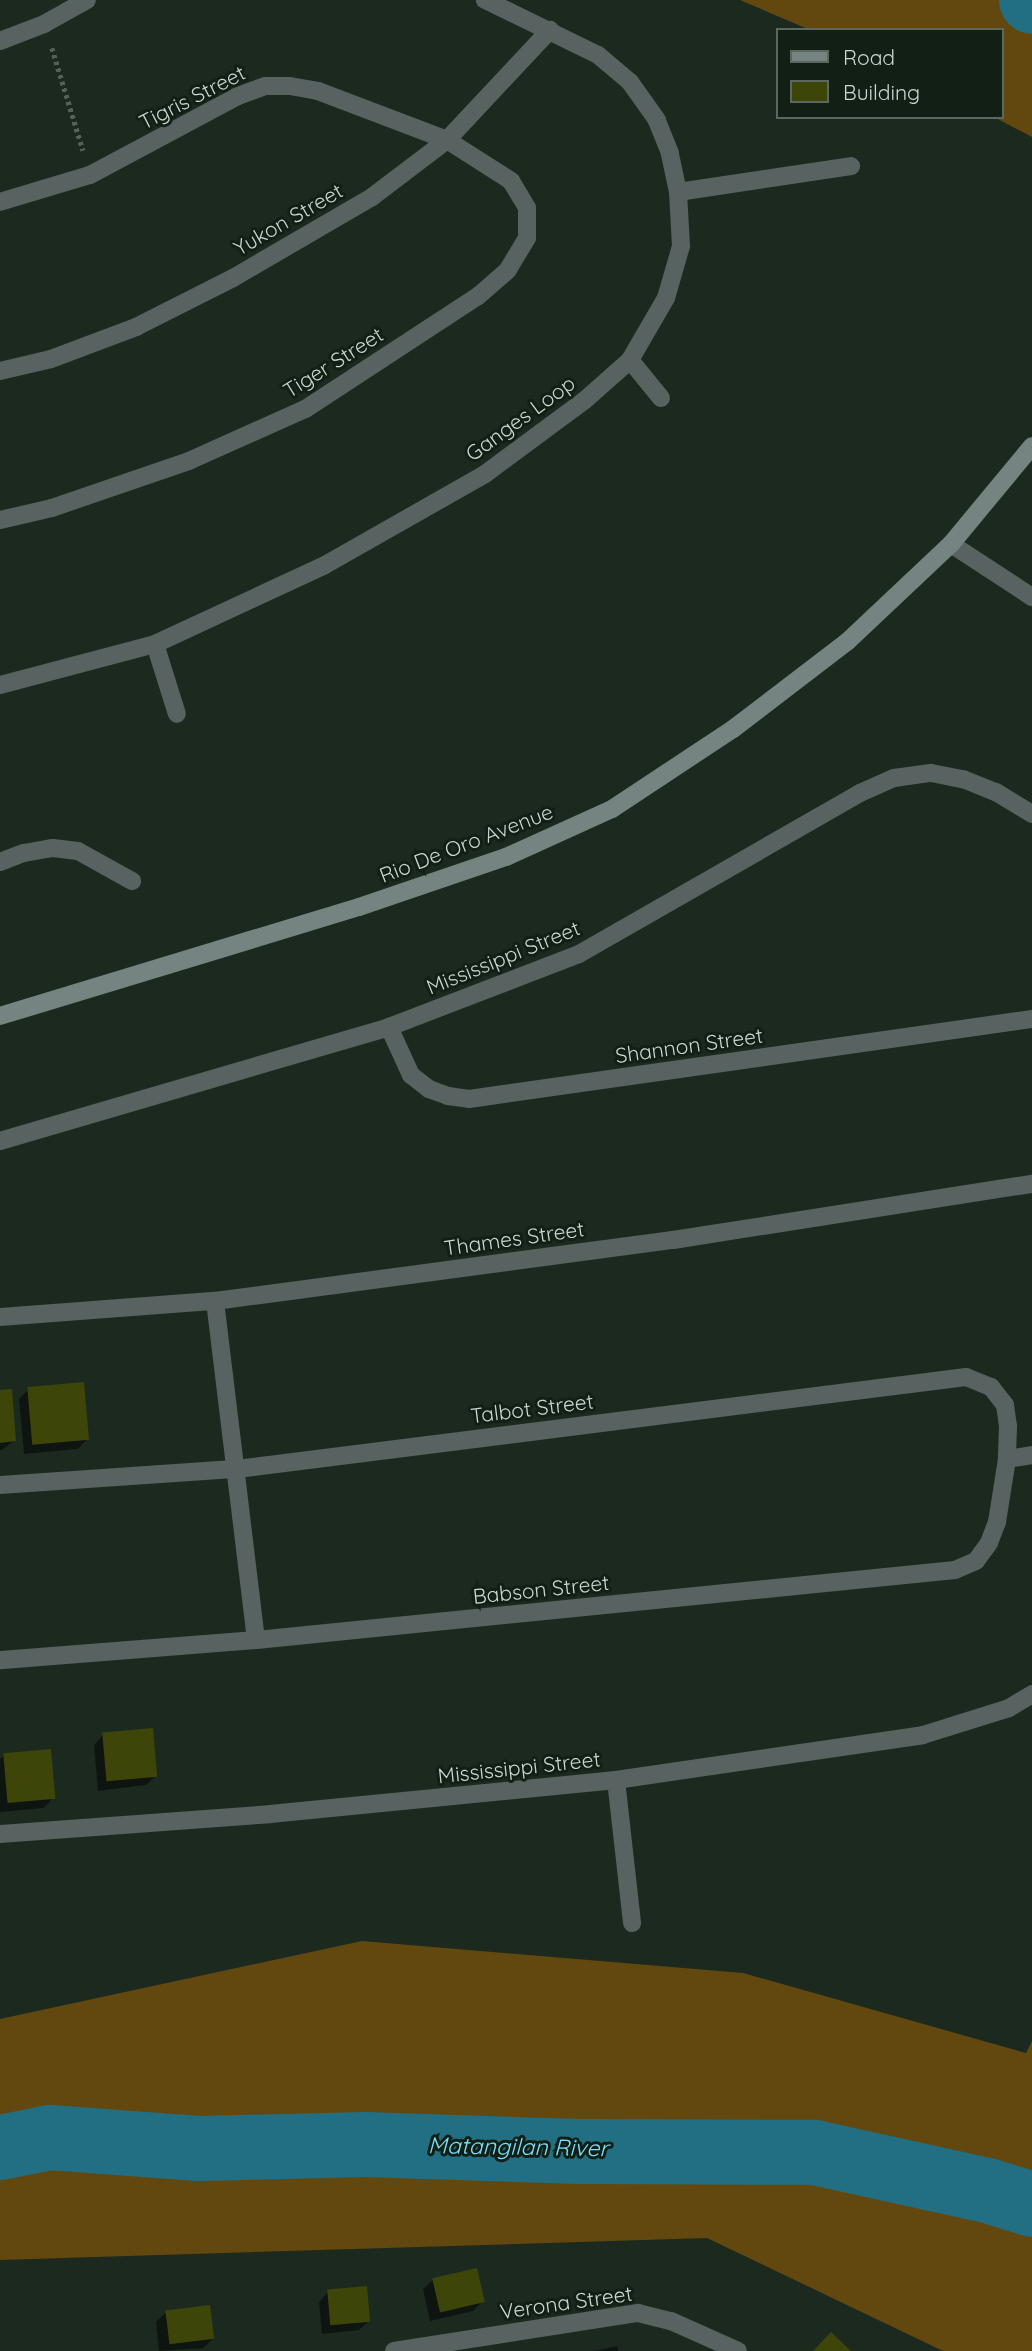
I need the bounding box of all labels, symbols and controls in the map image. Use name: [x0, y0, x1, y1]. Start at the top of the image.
legend: [776, 28, 1004, 119]
text: Road: [843, 44, 895, 70]
street label: Tigris Street: [135, 59, 249, 135]
text: Building: [843, 79, 920, 105]
street label: Yukon Street: [229, 178, 347, 260]
street label: Tiger Street: [278, 321, 388, 403]
street label: Ganges Loop: [460, 370, 580, 466]
street label: Rio De Oro Avenue: [376, 798, 556, 888]
street label: Mississippi Street: [423, 915, 583, 999]
street label: Shannon Street: [614, 1022, 764, 1068]
street label: Thames Street: [442, 1216, 586, 1260]
street label: Talbot Street: [469, 1388, 595, 1428]
street label: Babson Street: [472, 1569, 610, 1609]
street label: Mississippi Street: [436, 1746, 602, 1788]
water label: Matangilan River: [428, 2132, 608, 2162]
street label: Verona Street: [498, 2280, 634, 2324]

